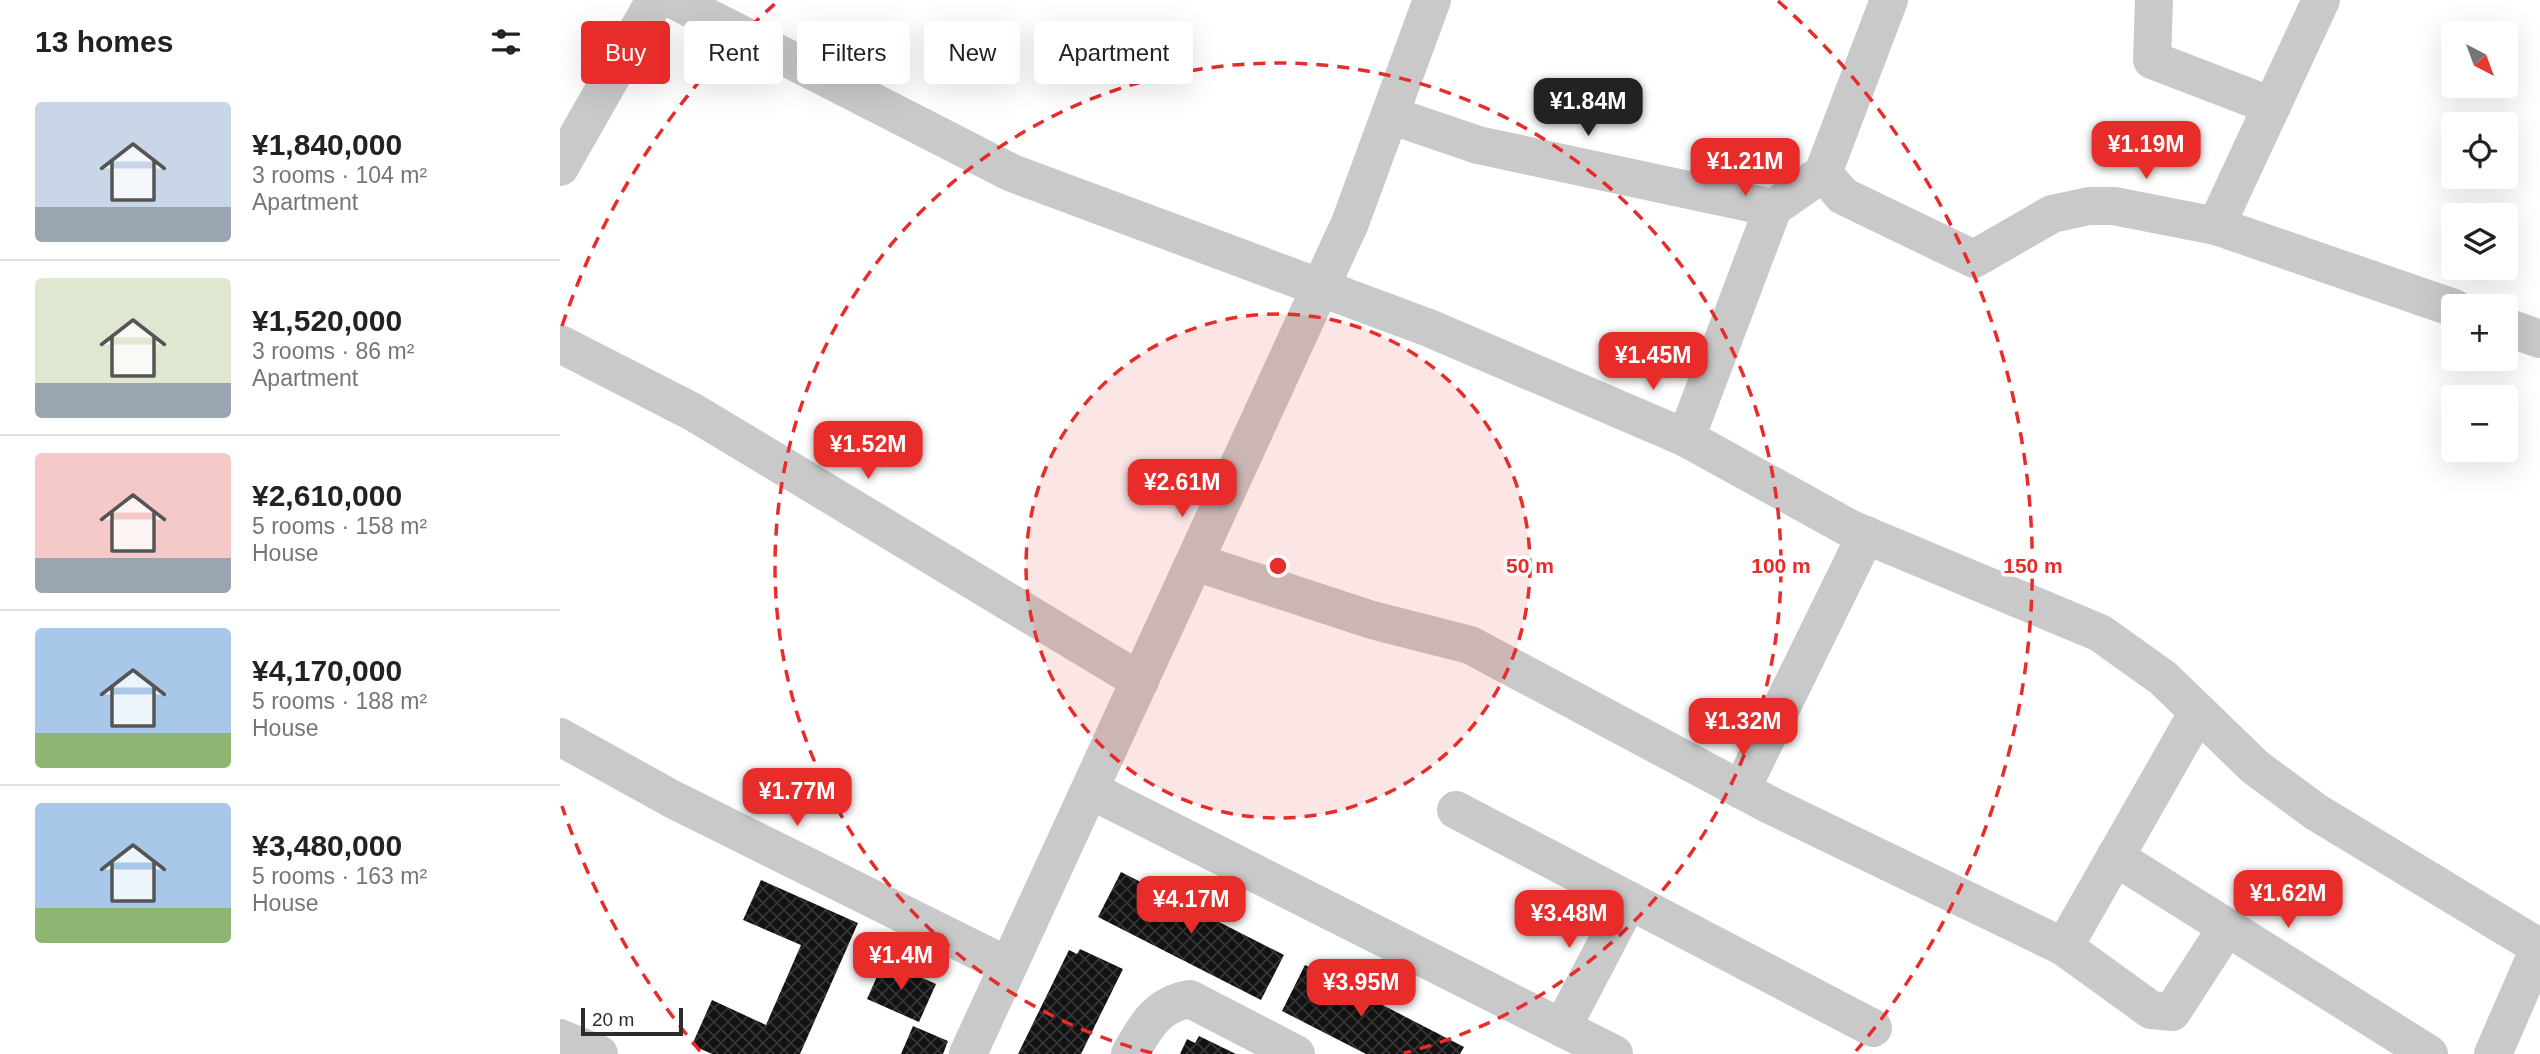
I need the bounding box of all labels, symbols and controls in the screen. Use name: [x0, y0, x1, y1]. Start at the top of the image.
chip: Buy: [581, 21, 670, 84]
chip: Rent: [684, 21, 783, 84]
chip: Filters: [797, 21, 910, 84]
chip: New: [924, 21, 1020, 84]
chip: Apartment: [1034, 21, 1193, 84]
north arrow: [2441, 21, 2518, 98]
map controls: [2441, 21, 2518, 462]
icon: filters: [487, 23, 525, 61]
text: 13 homes: [35, 25, 173, 58]
pin: ¥1.84M: [1531, 78, 1645, 138]
text: ¥1.84M: [1550, 88, 1626, 114]
button: locate: [2441, 112, 2518, 189]
pin: ¥1.19M: [2089, 122, 2203, 181]
text: ¥1,840,000: [252, 128, 402, 161]
icon: home: [91, 130, 175, 214]
text: ¥1.19M: [2108, 131, 2184, 157]
pin: ¥1.21M: [1688, 138, 1802, 198]
text: ¥1.21M: [1707, 148, 1783, 174]
text: 3 rooms · 104 m²: [252, 162, 427, 188]
text: Apartment: [252, 189, 358, 215]
button: layers: [2441, 203, 2518, 280]
button: +: [2441, 294, 2518, 371]
text: ¥1,520,000: [252, 304, 402, 337]
icon: home: [91, 306, 175, 390]
pin: ¥1.45M: [1596, 332, 1710, 392]
text: 3 rooms · 86 m²: [252, 338, 414, 364]
text: ¥1.45M: [1615, 342, 1691, 368]
text: Apartment: [252, 365, 358, 391]
button: −: [2441, 385, 2518, 462]
pin: ¥1.52M: [811, 421, 925, 481]
text: ¥1.52M: [830, 431, 906, 457]
pin: ¥2.61M: [1125, 460, 1239, 519]
text: ¥2.61M: [1144, 469, 1220, 495]
text: ¥2,610,000: [252, 479, 402, 512]
icon: home: [91, 481, 175, 565]
text: 5 rooms · 158 m²: [252, 513, 427, 539]
text: House: [252, 540, 318, 566]
centre of rings: [1266, 554, 1290, 578]
text: 50 m: [1506, 554, 1554, 577]
text: 100 m: [1751, 554, 1811, 577]
text: 150 m: [2003, 554, 2063, 577]
text: ¥4,170,000: [252, 654, 402, 687]
icon: home: [91, 656, 175, 740]
text: 5 rooms · 188 m²: [252, 688, 427, 714]
pin: ¥1.32M: [1686, 698, 1800, 758]
text: ¥1.32M: [1705, 708, 1781, 734]
text: House: [252, 715, 318, 741]
pin: ¥1.77M: [740, 768, 854, 828]
text: ¥1.77M: [759, 778, 835, 804]
text: ¥3,480,000: [252, 829, 402, 862]
icon: home: [91, 831, 175, 915]
text: 5 rooms · 163 m²: [252, 863, 427, 889]
pin: ¥1.62M: [2231, 870, 2345, 930]
pin: ¥4.17M: [1134, 876, 1248, 936]
text: ¥1.62M: [2250, 880, 2326, 906]
text: ¥4.17M: [1153, 886, 1229, 912]
text: House: [252, 890, 318, 916]
pin: ¥3.48M: [1512, 890, 1626, 950]
text: ¥3.48M: [1531, 900, 1607, 926]
pin: ¥1.4M: [852, 932, 950, 992]
text: ¥1.4M: [869, 942, 933, 968]
pin: ¥3.95M: [1304, 960, 1418, 1019]
text: ¥3.95M: [1323, 969, 1399, 995]
scale bar: [581, 1005, 682, 1037]
text: 20 m: [592, 1009, 634, 1030]

